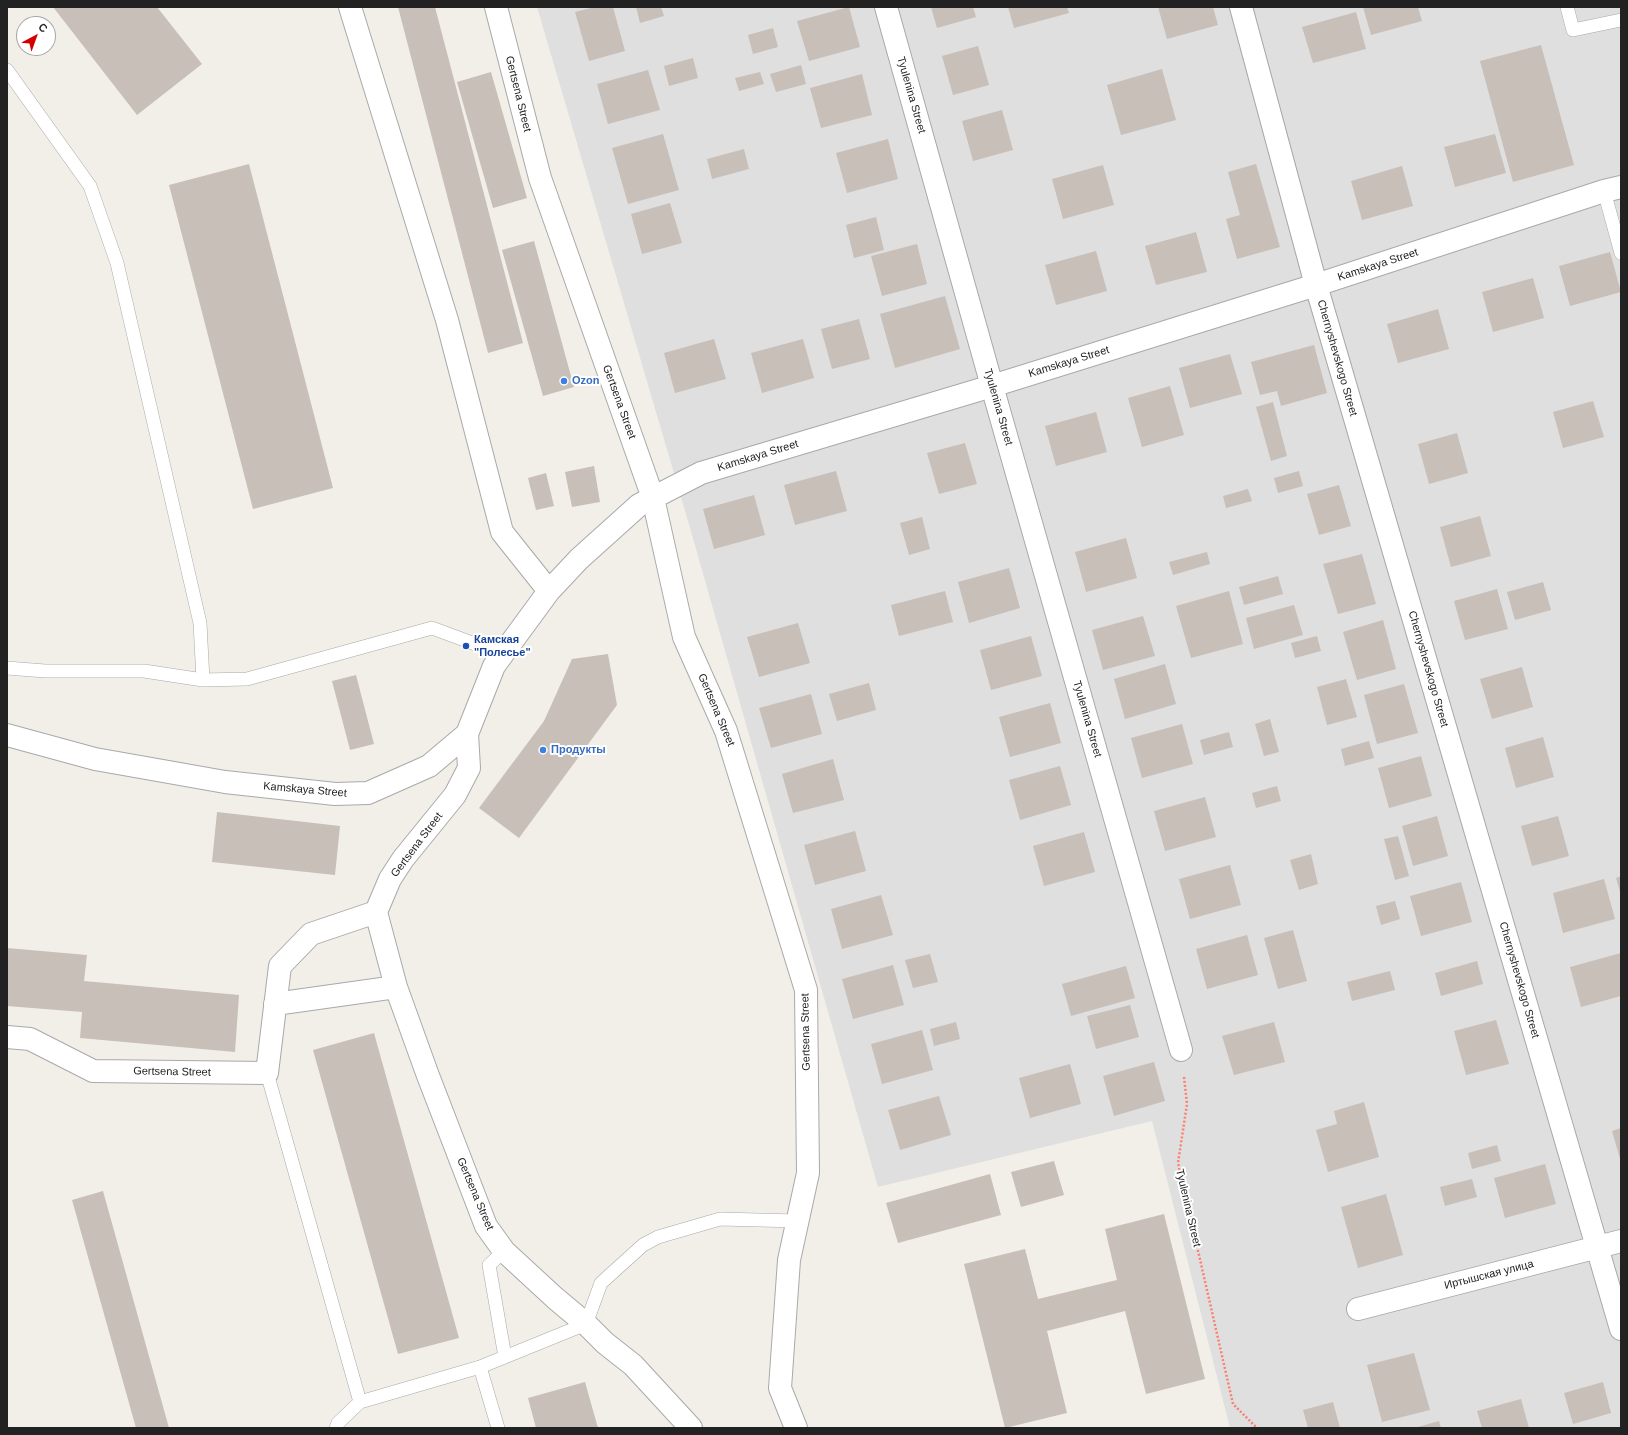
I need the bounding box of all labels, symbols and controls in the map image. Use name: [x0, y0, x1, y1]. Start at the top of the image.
north arrow: [16, 16, 56, 56]
text: С: [36, 21, 50, 35]
street label: Gertsena Street: [502, 55, 534, 133]
street label: Tyulenina Street: [894, 55, 928, 135]
street label: Kamskaya Street: [1336, 246, 1420, 284]
street label: Chernyshevskogo Street: [1314, 298, 1360, 418]
street label: Kamskaya Street: [1027, 343, 1111, 381]
street label: Gertsena Street: [600, 363, 638, 441]
street label: Tyulenina Street: [981, 367, 1015, 447]
place label: Ozon: [572, 374, 599, 388]
marker: Ozon: [559, 376, 569, 386]
street label: Kamskaya Street: [716, 437, 800, 475]
street label: Chernyshevskogo Street: [1405, 609, 1451, 729]
place label: Камская "Полесье": [474, 633, 531, 659]
marker: Камская "Полесье": [461, 641, 471, 651]
street label: Gertsena Street: [695, 672, 737, 748]
street label: Tyulenina Street: [1070, 679, 1104, 759]
place label: Продукты: [551, 743, 606, 757]
marker: Продукты: [538, 745, 548, 755]
street label: Kamskaya Street: [263, 780, 347, 800]
street label: Gertsena Street: [388, 810, 446, 880]
street label: Chernyshevskogo Street: [1496, 920, 1542, 1040]
street label: Gertsena Street: [799, 993, 813, 1071]
street label: Gertsena Street: [133, 1065, 211, 1079]
street label: Gertsena Street: [454, 1156, 496, 1232]
street label: Tyulenina Street: [1173, 1168, 1203, 1248]
street label: Иртышская улица: [1443, 1258, 1535, 1292]

